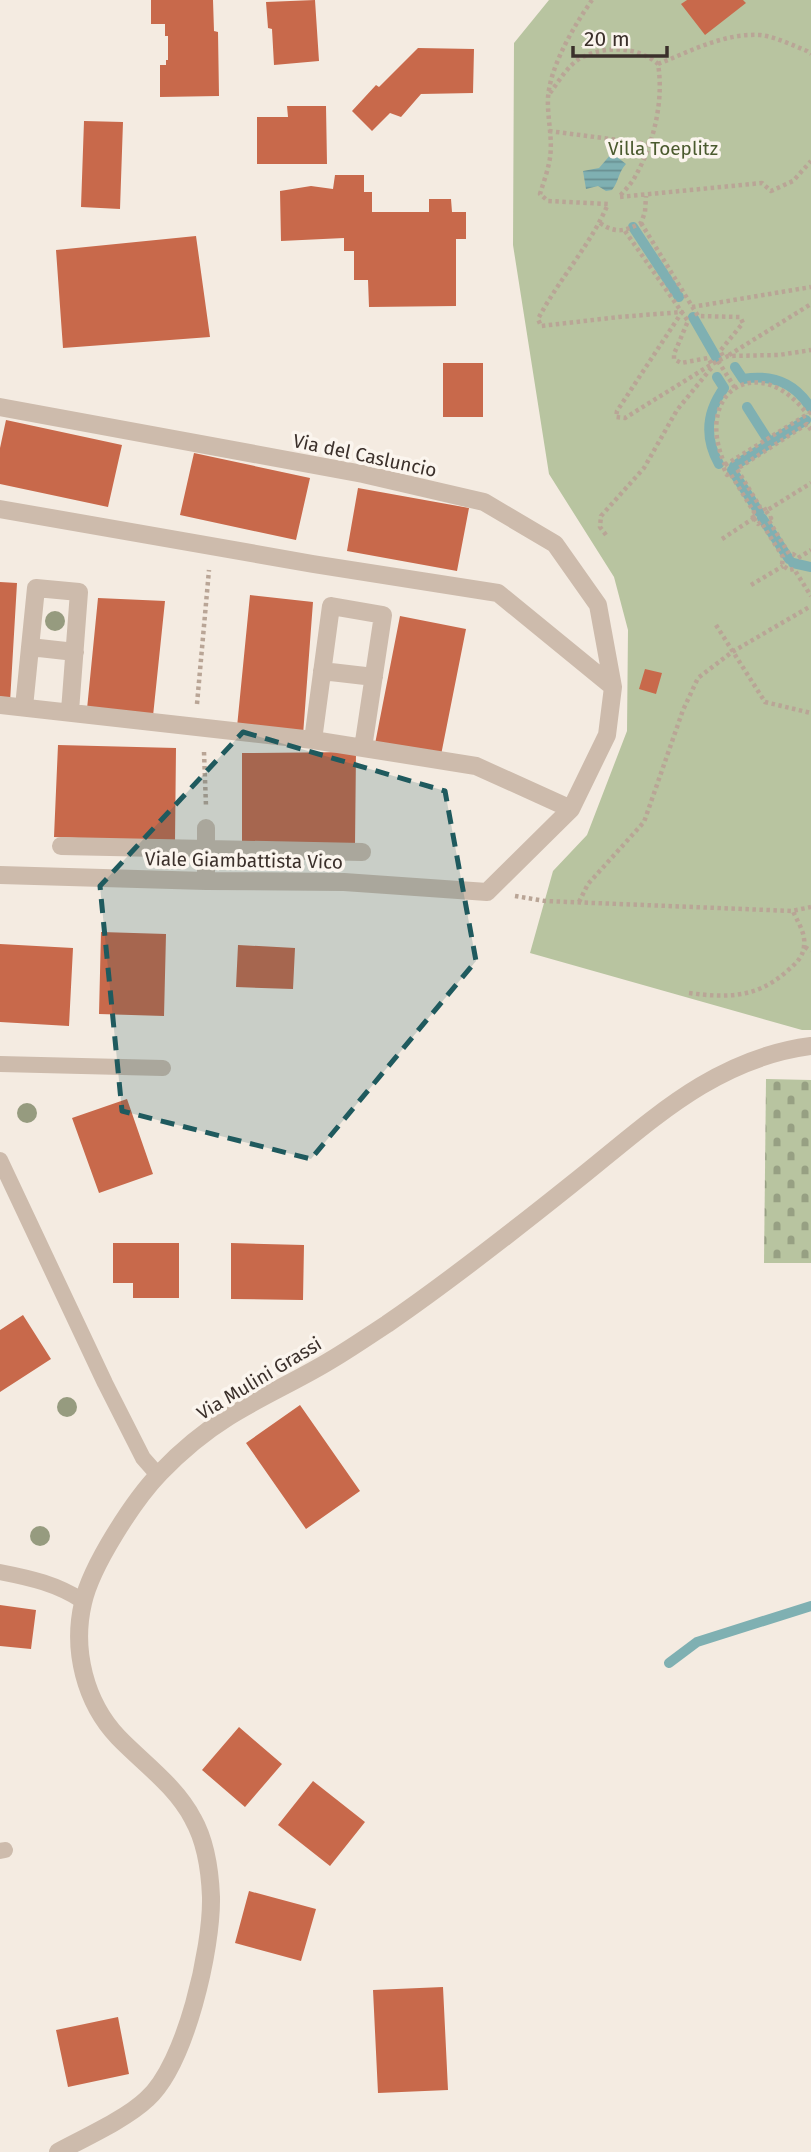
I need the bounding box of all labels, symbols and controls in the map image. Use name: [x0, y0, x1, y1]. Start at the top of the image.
scale bar: [573, 14, 668, 58]
text: 20 m: [584, 26, 630, 52]
park label: Villa Toeplitz: [608, 137, 718, 160]
street label: Via del Casluncio: [291, 429, 439, 482]
street label: Viale Giambattista Vico: [145, 847, 343, 874]
street label: Via Mulini Grassi: [193, 1332, 326, 1425]

